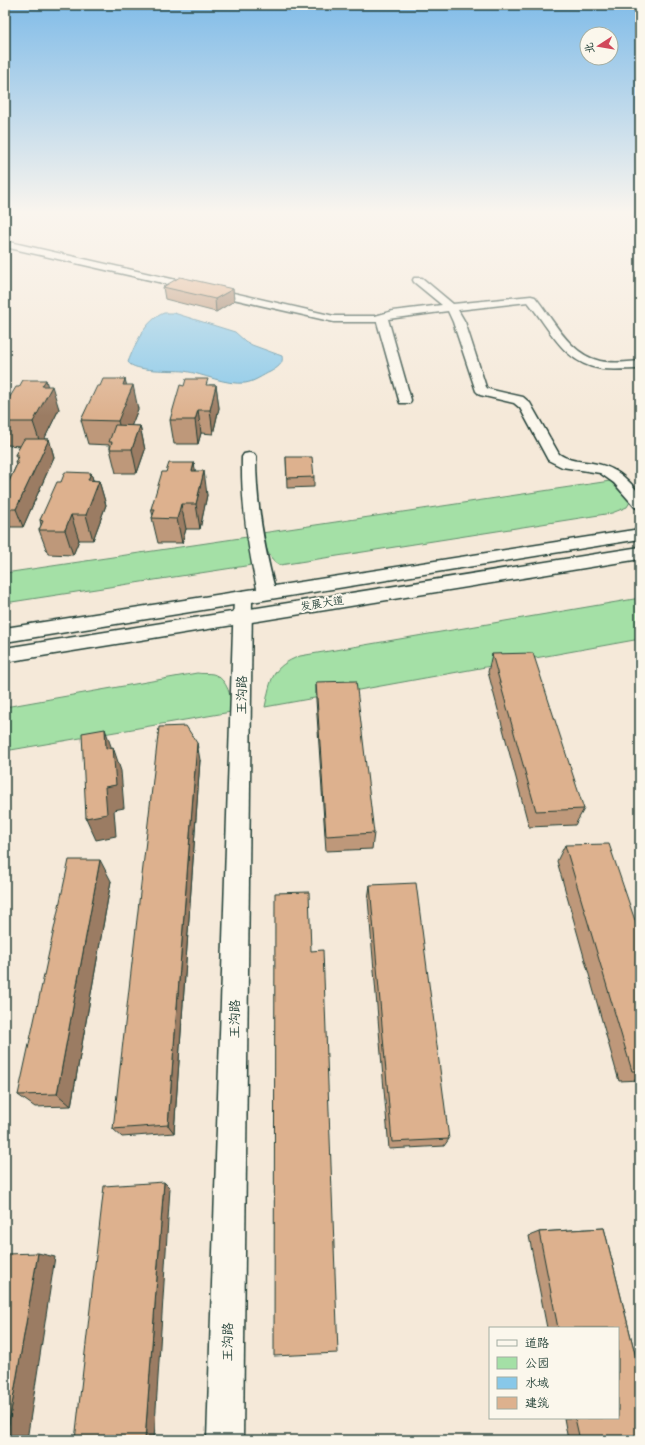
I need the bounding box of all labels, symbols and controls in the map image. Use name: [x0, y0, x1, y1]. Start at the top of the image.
north arrow: [579, 26, 619, 66]
text: 北: [581, 41, 598, 55]
street label: 发展大道: [299, 593, 345, 614]
street label: 王沟路: [233, 675, 251, 715]
street label: 王沟路: [226, 999, 244, 1039]
street label: 王沟路: [219, 1322, 237, 1362]
legend: [489, 1327, 619, 1419]
text: 道路: [525, 1335, 549, 1352]
text: 公园: [525, 1355, 549, 1372]
text: 水域: [525, 1375, 549, 1392]
text: 建筑: [525, 1395, 549, 1412]

